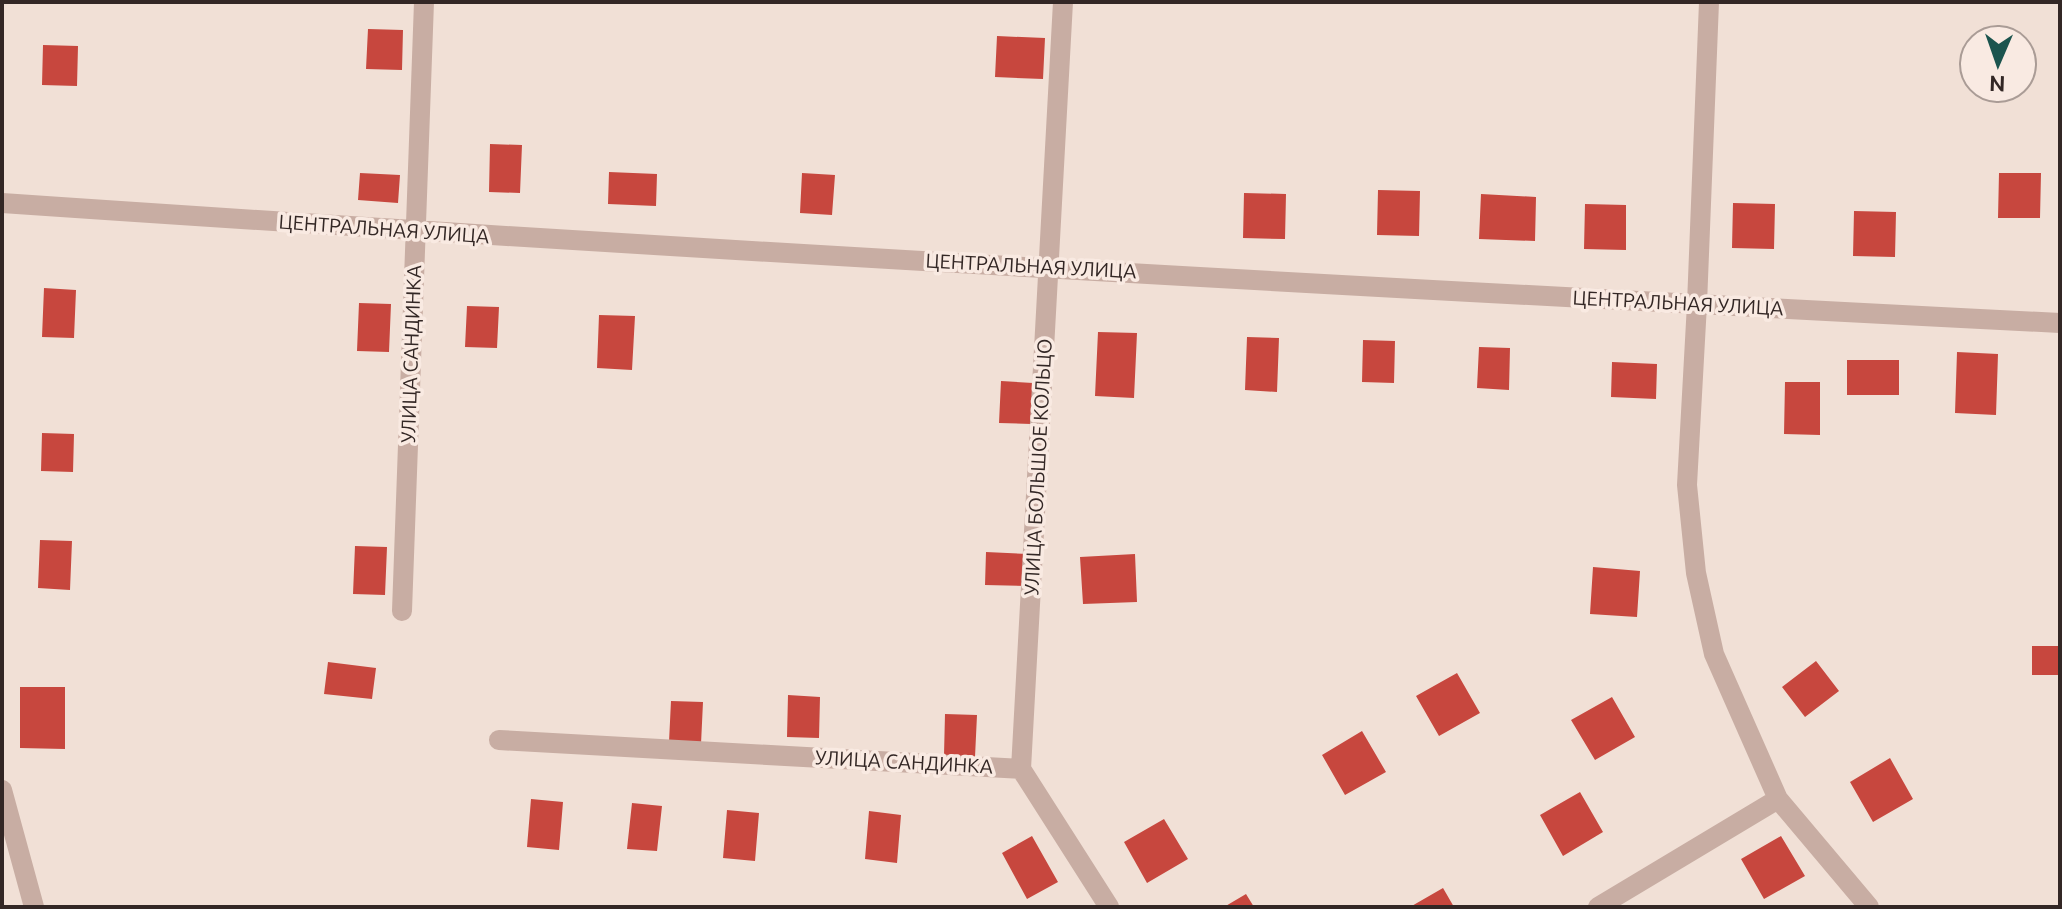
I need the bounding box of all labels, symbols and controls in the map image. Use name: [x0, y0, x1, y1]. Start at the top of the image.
north arrow: [1958, 24, 2038, 104]
text: N: [1989, 72, 2006, 97]
street label: ЦЕНТРАЛЬНАЯ УЛИЦА: [278, 210, 490, 247]
street label: ЦЕНТРАЛЬНАЯ УЛИЦА: [925, 248, 1137, 283]
street label: УЛИЦА САНДИНКА: [396, 265, 425, 443]
street label: ЦЕНТРАЛЬНАЯ УЛИЦА: [1572, 285, 1784, 320]
street label: УЛИЦА БОЛЬШОЕ КОЛЬЦО: [1019, 338, 1056, 596]
street label: УЛИЦА САНДИНКА: [815, 745, 994, 778]

